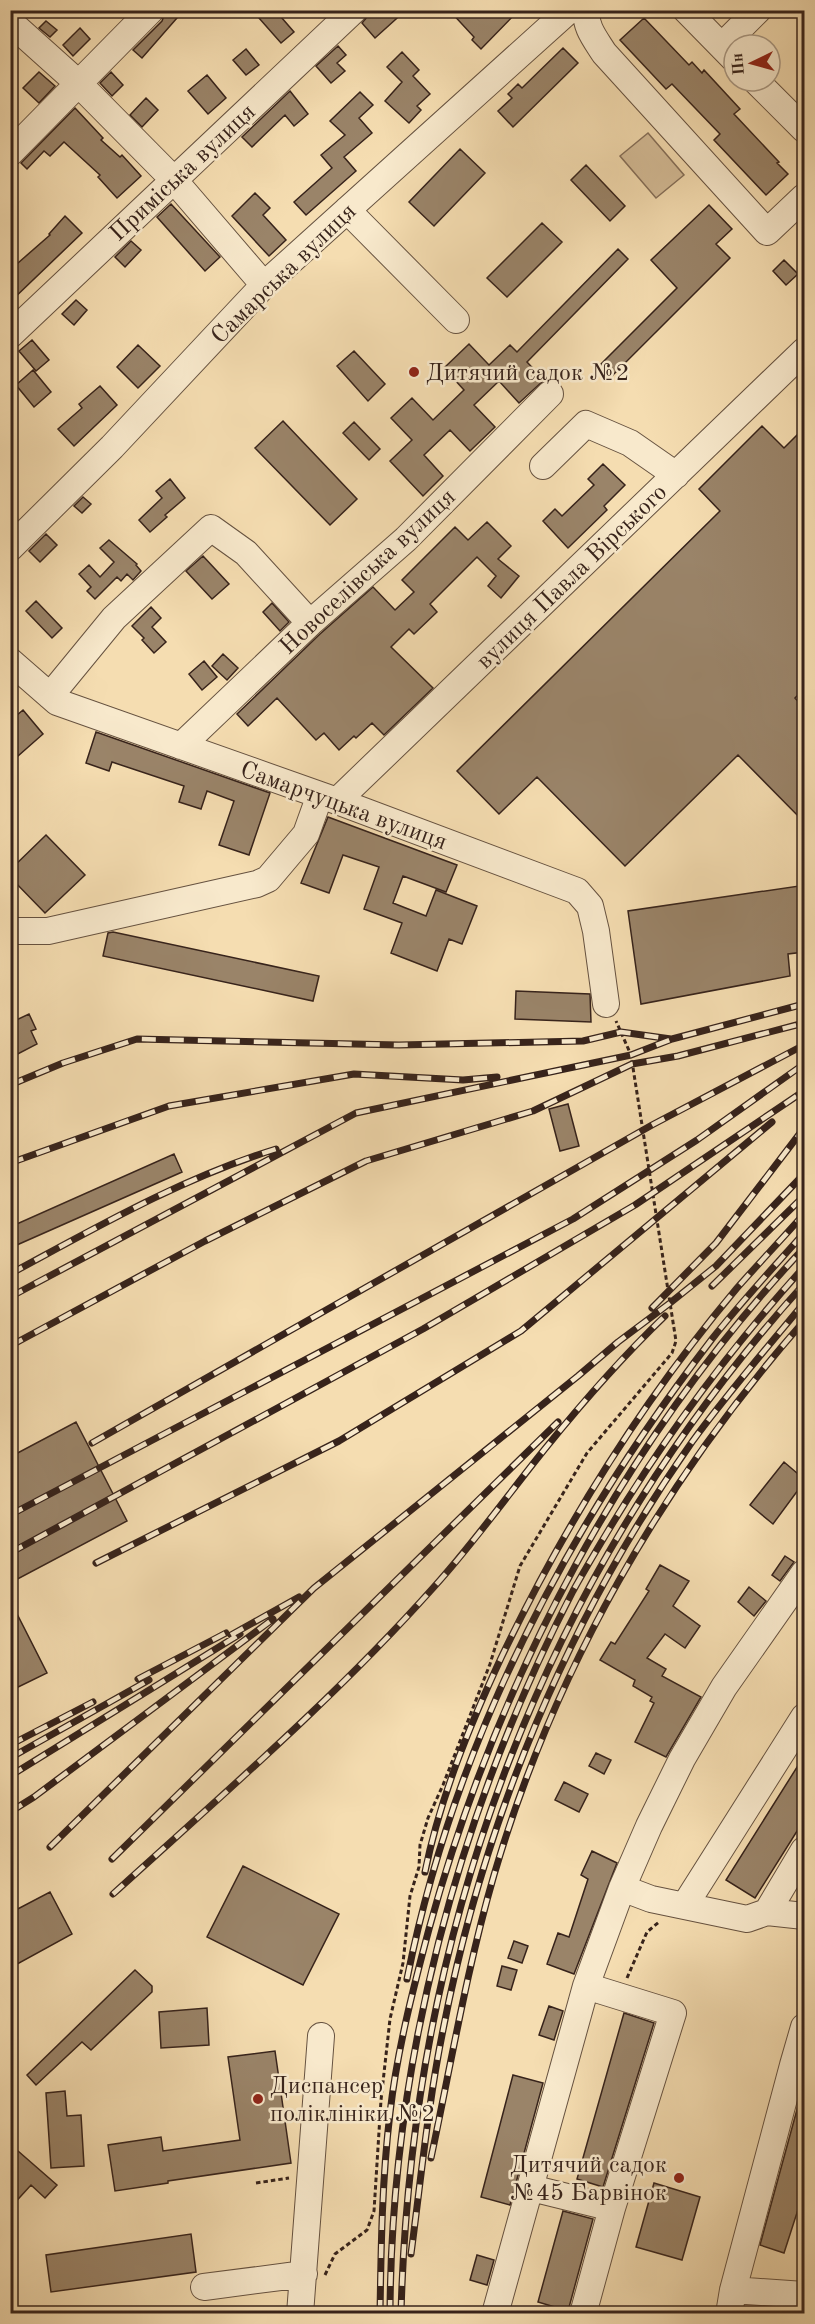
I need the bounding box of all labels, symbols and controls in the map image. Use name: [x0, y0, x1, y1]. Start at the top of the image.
north arrow: [722, 33, 782, 93]
text: Пн: [730, 52, 748, 76]
street label: Приміська вулиця: [106, 100, 261, 247]
street label: Самарська вулиця: [207, 200, 361, 349]
place label: Дитячий садок №2: [426, 362, 629, 386]
marker: Дитячий садок №2: [407, 365, 421, 379]
street label: вулиця Павла Вірського: [473, 481, 672, 674]
street label: Новоселівська вулиця: [276, 485, 461, 660]
street label: Самарчуцька вулиця: [237, 758, 450, 855]
place label: Диспансер поліклініки №2: [270, 2075, 435, 2127]
marker: Диспансер поліклініки №2: [251, 2092, 265, 2106]
place label: Дитячий садок №45 Барвінок: [510, 2154, 667, 2206]
marker: Дитячий садок №45 Барвінок: [672, 2171, 686, 2185]

